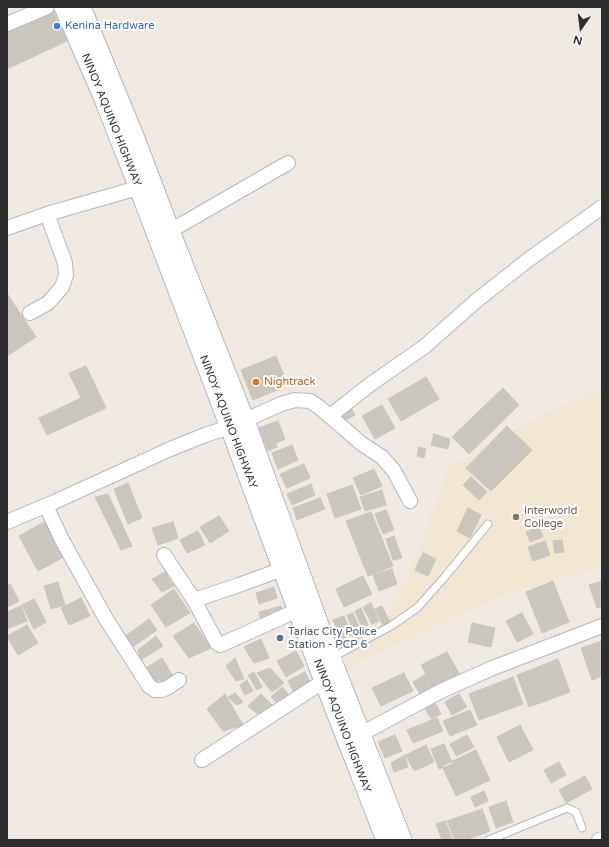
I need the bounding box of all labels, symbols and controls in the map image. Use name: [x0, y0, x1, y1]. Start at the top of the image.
north arrow: [561, 8, 601, 48]
place label: Kenina Hardware: [65, 19, 154, 33]
marker: Kenina Hardware: [52, 21, 62, 31]
text: N: [572, 33, 584, 48]
street label: NINOY AQUINO HIGHWAY: [78, 52, 144, 188]
street label: NINOY AQUINO HIGHWAY: [196, 353, 260, 491]
place label: Nightrack: [264, 375, 315, 389]
marker: Nightrack: [251, 377, 261, 387]
place label: Interworld College: [524, 504, 577, 530]
marker: Interworld College: [511, 512, 521, 522]
place label: Tarlac City Police Station - PCP 6: [288, 625, 377, 651]
marker: Tarlac City Police Station - PCP 6: [275, 633, 285, 643]
street label: NINOY AQUINO HIGHWAY: [310, 657, 374, 795]

